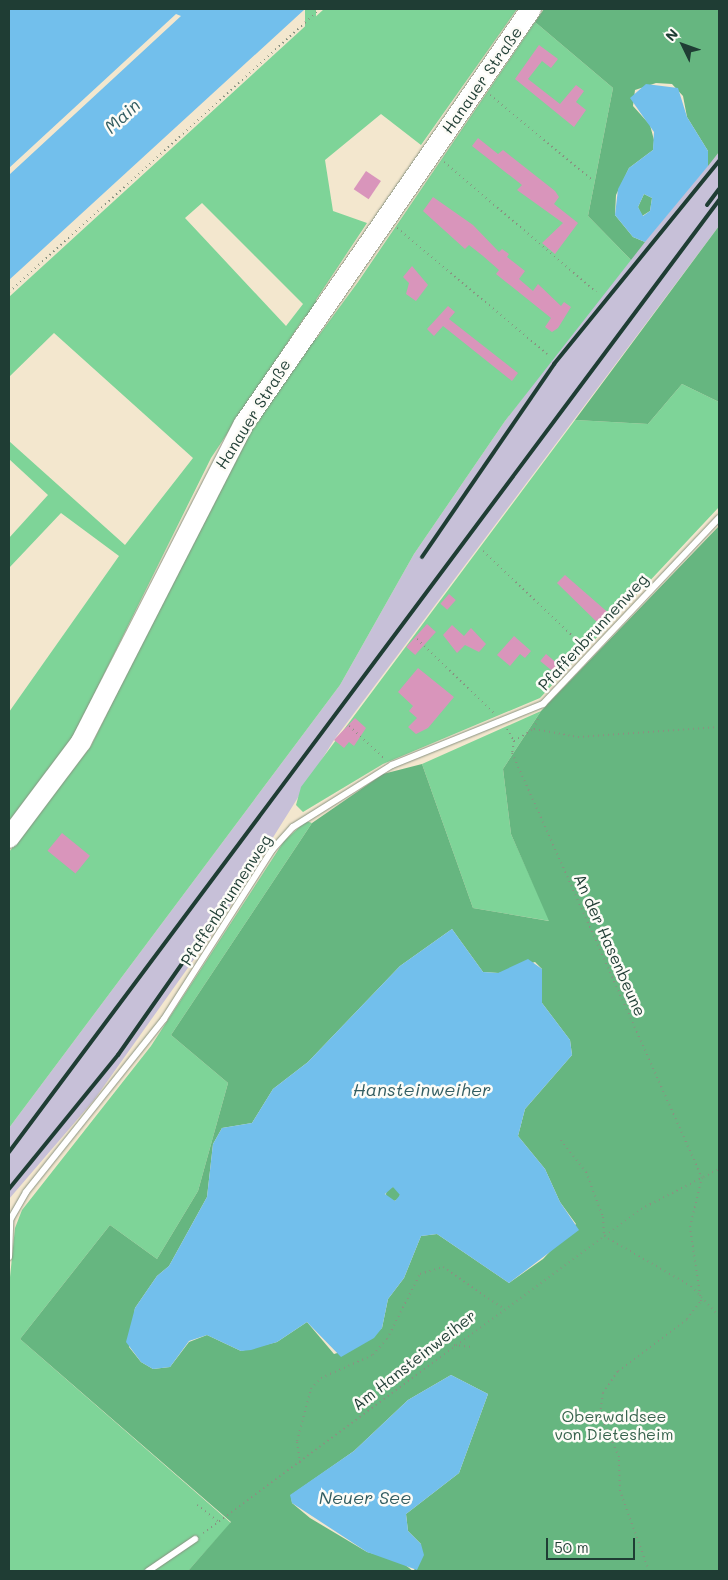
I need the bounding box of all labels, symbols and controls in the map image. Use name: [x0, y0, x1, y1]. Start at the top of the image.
north arrow: [658, 20, 708, 70]
street label: Hanauer Straße: [438, 23, 526, 137]
text: N: [661, 24, 682, 45]
water label: Main: [100, 94, 144, 138]
street label: Hanauer Straße: [211, 355, 295, 473]
street label: Pfaffenbrunnenweg: [534, 570, 652, 694]
street label: Pfaffenbrunnenweg: [176, 831, 276, 969]
street label: An der Hasenbeune: [570, 871, 650, 1019]
water label: Hansteinweiher: [353, 1078, 491, 1100]
street label: Am Hansteinweiher: [348, 1306, 480, 1414]
park label: Oberwaldsee von Dietesheim: [554, 1406, 674, 1444]
water label: Neuer See: [319, 1486, 411, 1508]
scale bar: [548, 1528, 637, 1560]
text: 50 m: [554, 1537, 589, 1557]

